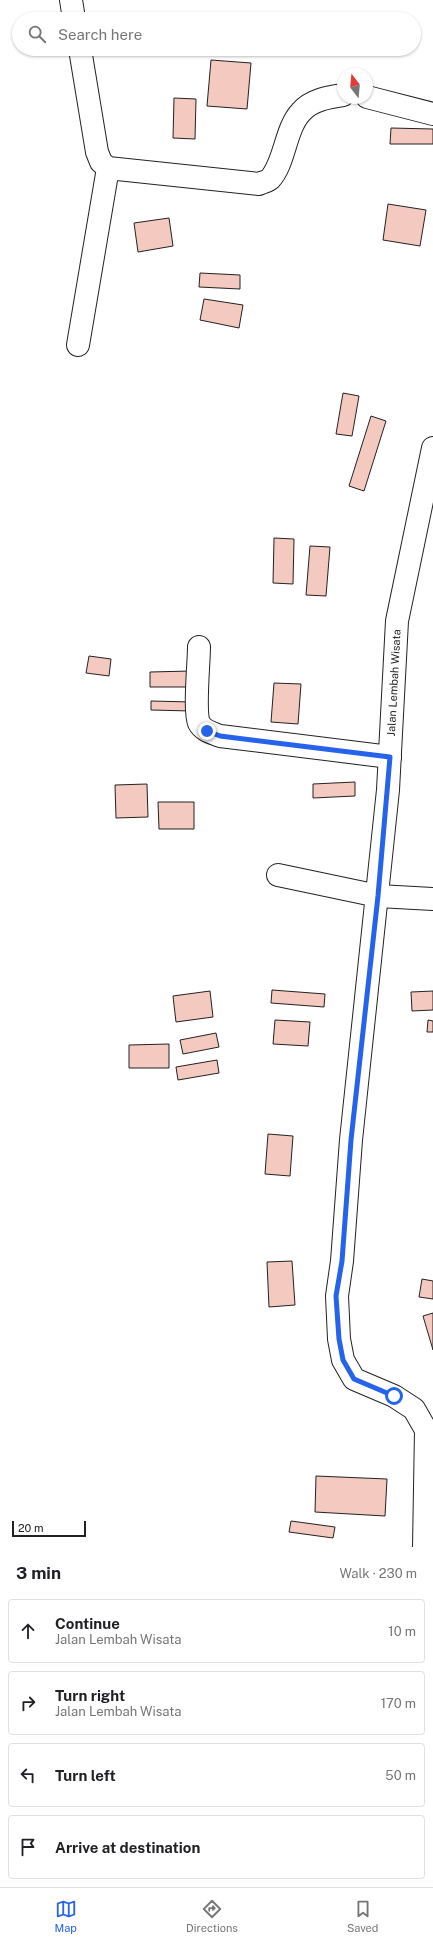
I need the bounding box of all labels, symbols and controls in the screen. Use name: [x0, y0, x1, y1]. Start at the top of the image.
search box: [12, 12, 421, 56]
icon: search: [26, 23, 48, 45]
text: Search here: [58, 26, 142, 43]
north arrow: [337, 68, 373, 104]
street label: Jalan Lembah Wisata: [385, 629, 403, 736]
route end: [198, 722, 216, 740]
route start: [385, 1387, 403, 1405]
scale bar: [12, 1519, 86, 1538]
text: 20 m: [18, 1522, 43, 1534]
text: 3 min: [16, 1563, 61, 1583]
text: Walk · 230 m: [339, 1566, 417, 1581]
text: Continue: [55, 1615, 120, 1632]
icon: ahead: [17, 1620, 39, 1642]
text: 10 m: [388, 1624, 416, 1639]
text: Jalan Lembah Wisata: [55, 1632, 181, 1647]
text: Turn right: [55, 1687, 125, 1704]
icon: right: [17, 1692, 39, 1714]
text: 170 m: [381, 1696, 416, 1711]
text: Jalan Lembah Wisata: [55, 1704, 181, 1719]
icon: left: [17, 1764, 39, 1786]
text: Turn left: [55, 1767, 116, 1784]
text: 50 m: [385, 1768, 416, 1783]
icon: arrive: [17, 1836, 39, 1858]
text: Arrive at destination: [55, 1839, 200, 1856]
tab: Map: [55, 1898, 77, 1934]
tab: Directions: [186, 1898, 238, 1934]
tab: Saved: [347, 1898, 378, 1934]

